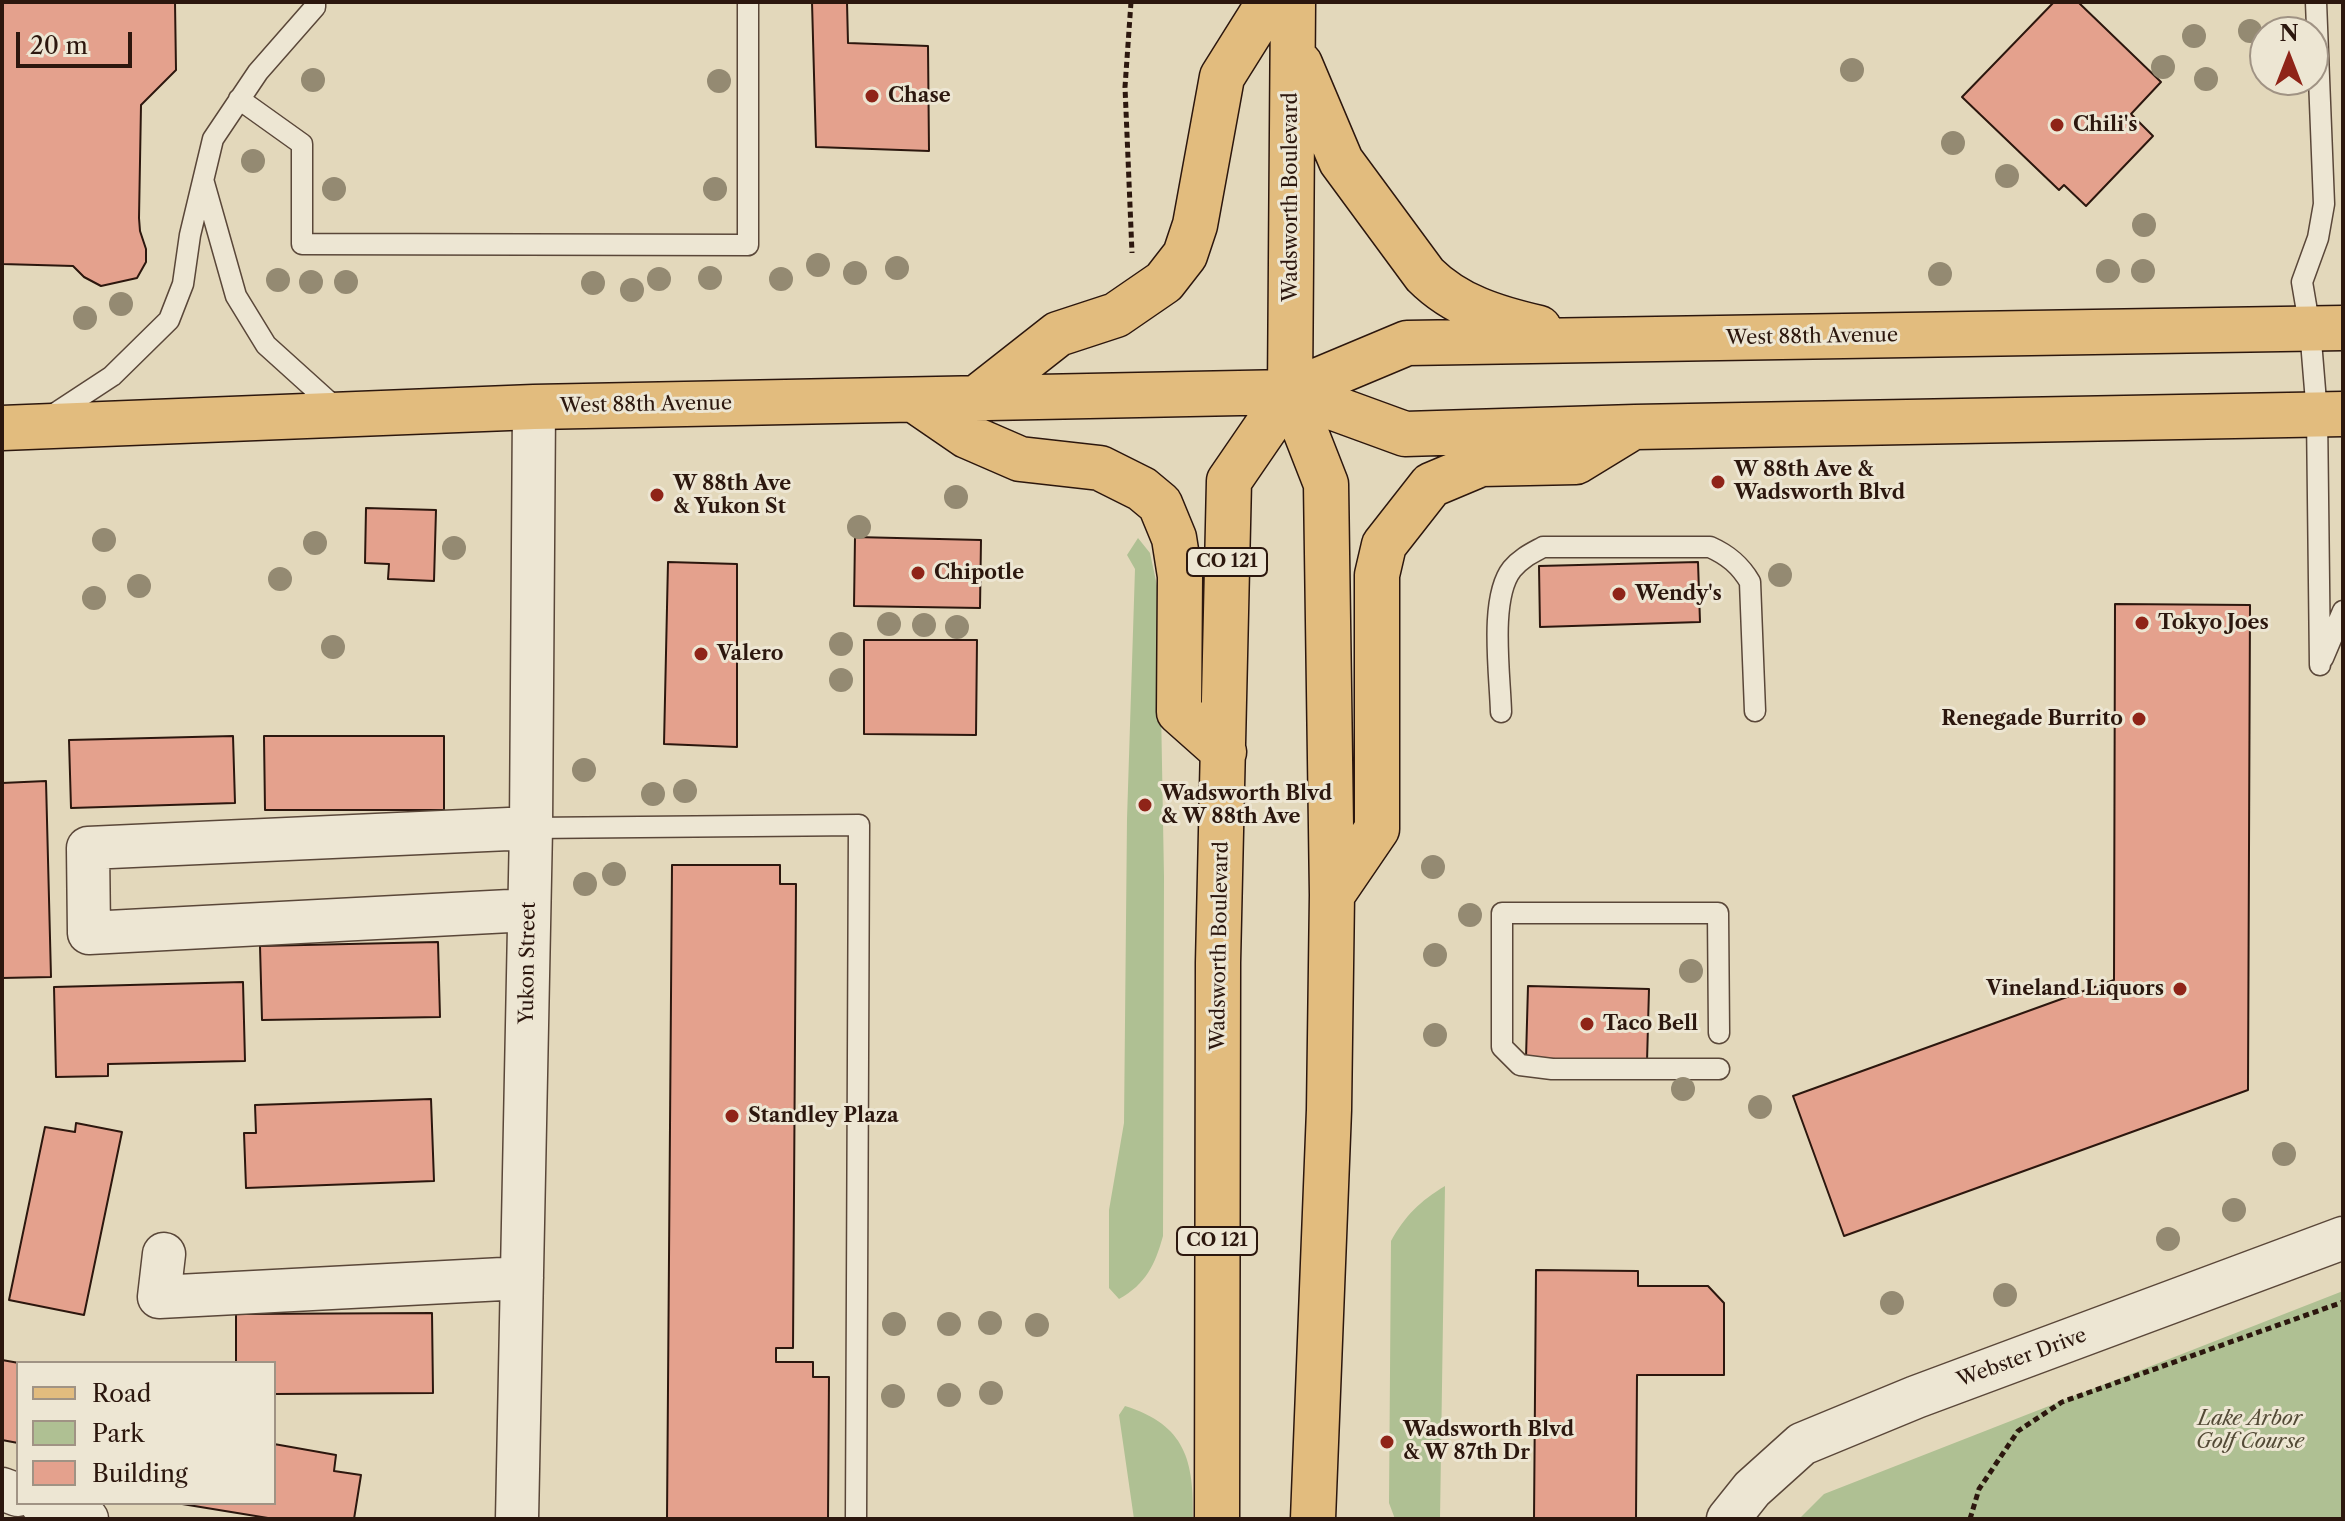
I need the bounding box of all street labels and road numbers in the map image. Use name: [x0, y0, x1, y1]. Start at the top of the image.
street label: Wadsworth Boulevard: [1279, 92, 1303, 302]
street label: West 88th Avenue: [1726, 324, 1898, 350]
street label: West 88th Avenue: [560, 392, 732, 418]
road number: CO 121: [1187, 548, 1267, 576]
street label: Wadsworth Boulevard: [1206, 841, 1234, 1051]
street label: Yukon Street: [515, 902, 541, 1024]
road number: CO 121: [1177, 1227, 1257, 1255]
street label: Webster Drive: [1954, 1323, 2090, 1393]

